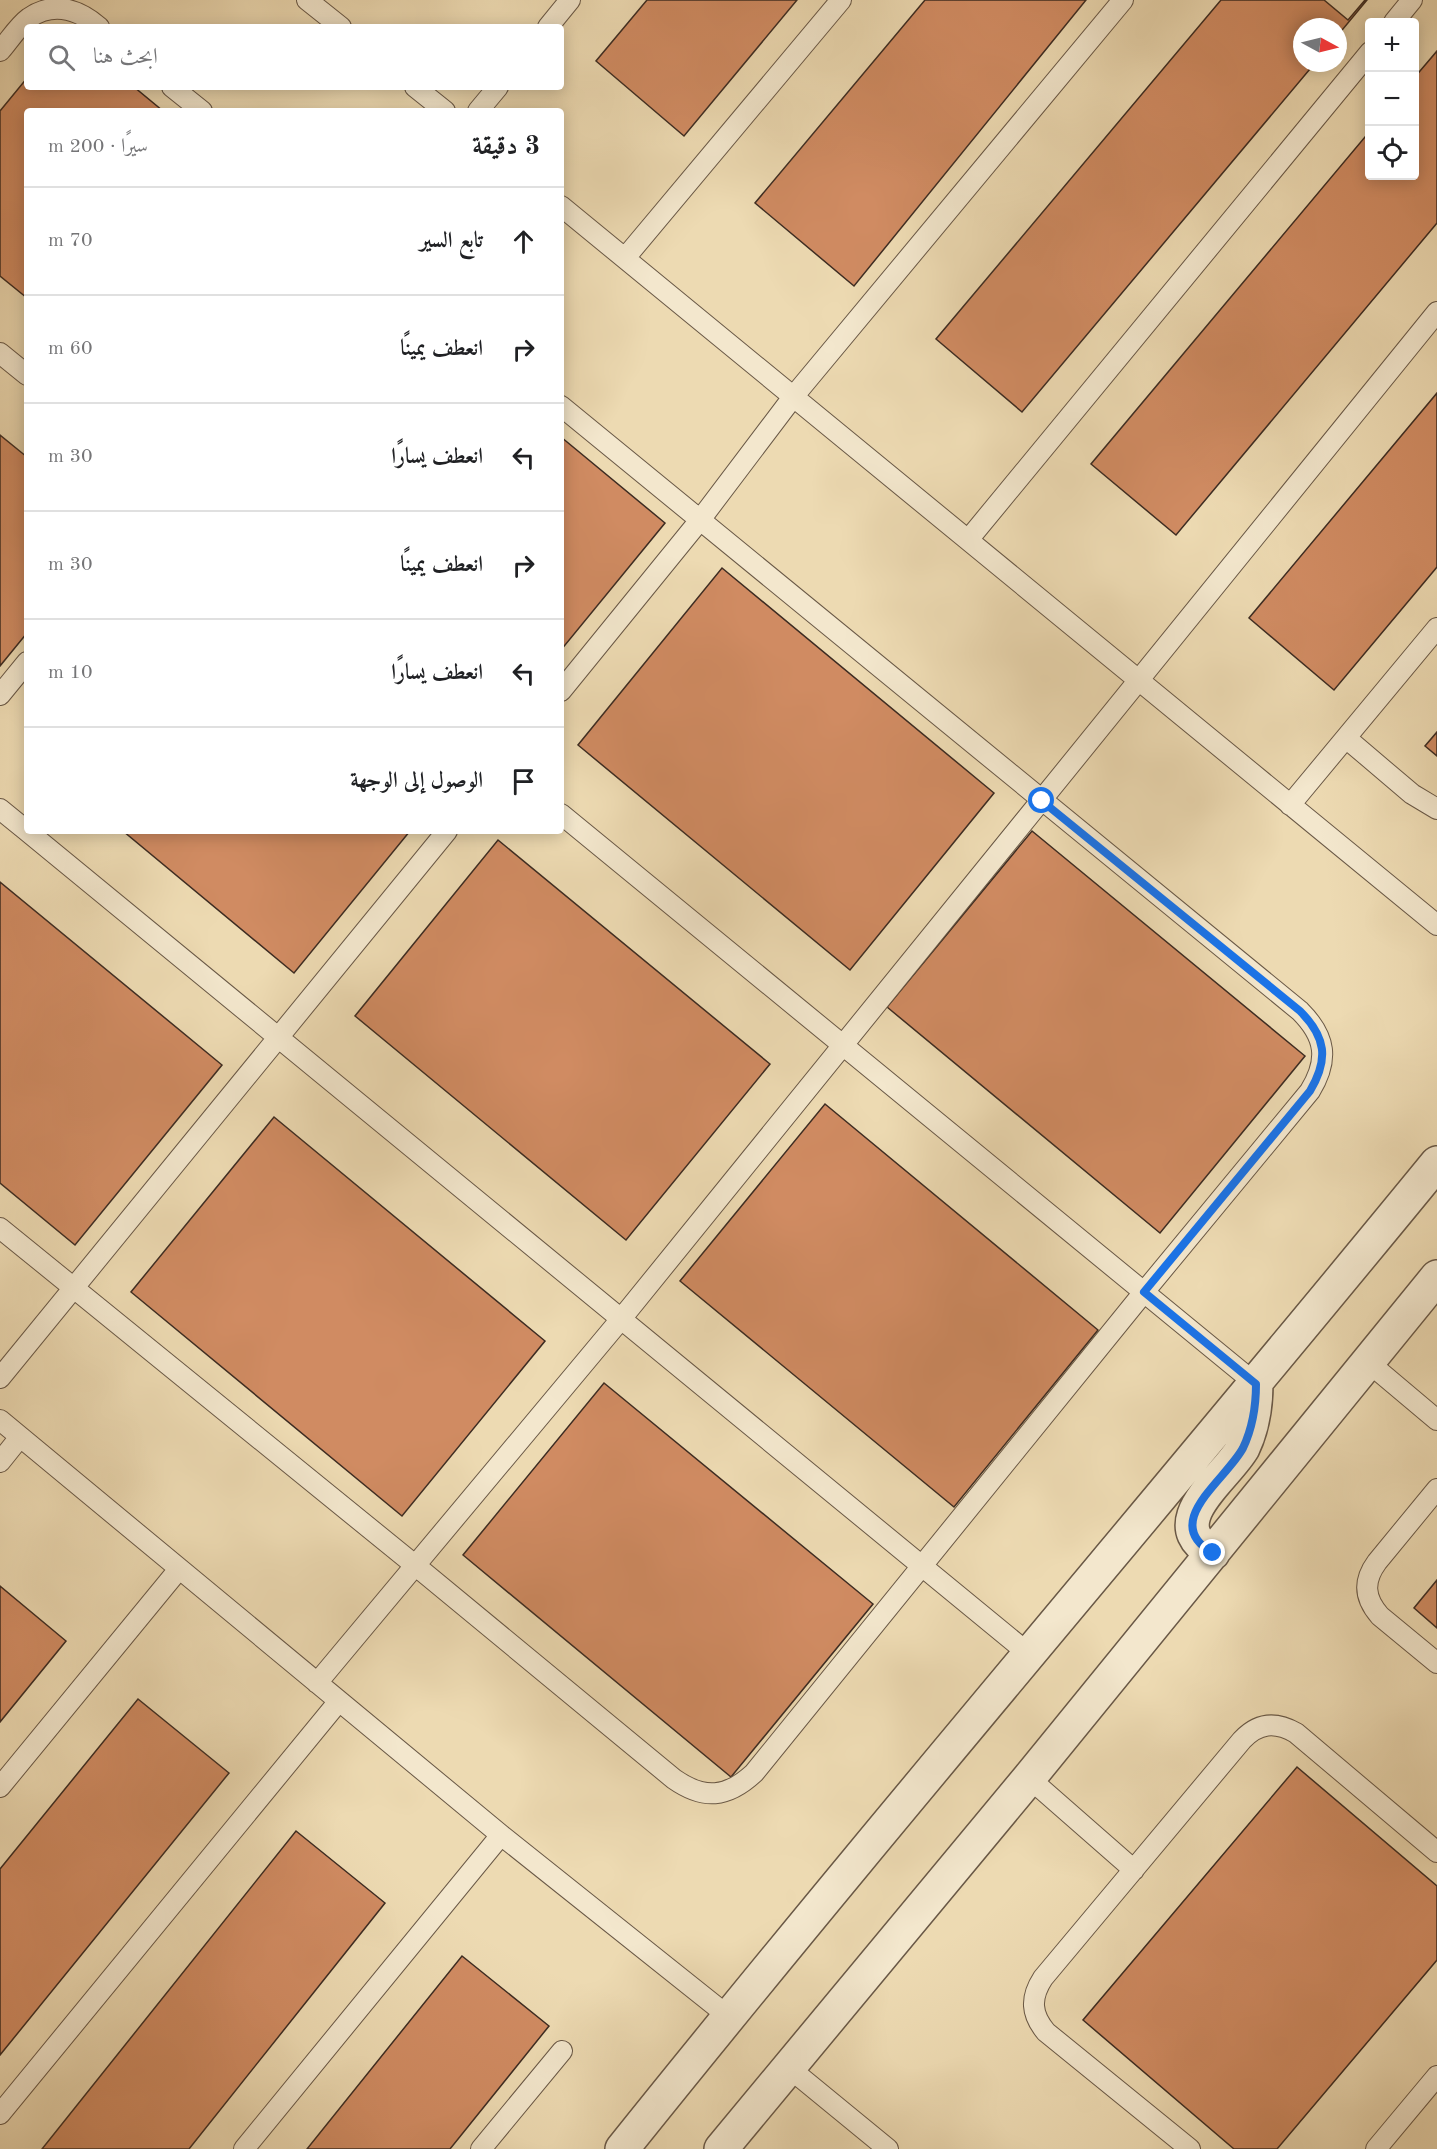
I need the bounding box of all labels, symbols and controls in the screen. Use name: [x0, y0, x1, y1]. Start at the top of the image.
north arrow: [1293, 18, 1347, 72]
map controls: [1365, 18, 1419, 180]
button: +: [1365, 18, 1419, 72]
search box: [24, 24, 564, 90]
icon: search: [45, 41, 78, 74]
text: ابحث هنا: [93, 46, 158, 68]
button: −: [1365, 72, 1419, 126]
button: locate: [1365, 126, 1419, 180]
text: 3 دقيقة: [472, 134, 540, 160]
text: سيرًا · 200 m: [48, 137, 148, 157]
icon: ahead: [507, 225, 540, 258]
text: تابع السير: [419, 230, 483, 252]
text: 70 m: [48, 231, 93, 251]
icon: right: [507, 333, 540, 366]
text: انعطف يمينًا: [400, 338, 483, 360]
text: 60 m: [48, 339, 93, 359]
icon: left: [507, 441, 540, 474]
text: انعطف يسارًا: [391, 446, 483, 468]
text: 30 m: [48, 447, 93, 467]
icon: right: [507, 549, 540, 582]
text: انعطف يمينًا: [400, 554, 483, 576]
text: 30 m: [48, 555, 93, 575]
icon: left: [507, 657, 540, 690]
text: انعطف يسارًا: [391, 662, 483, 684]
text: 10 m: [48, 663, 93, 683]
icon: arrive: [507, 765, 540, 798]
text: الوصول إلى الوجهة: [350, 770, 483, 792]
route start: [1028, 787, 1054, 813]
route end: [1199, 1539, 1225, 1565]

